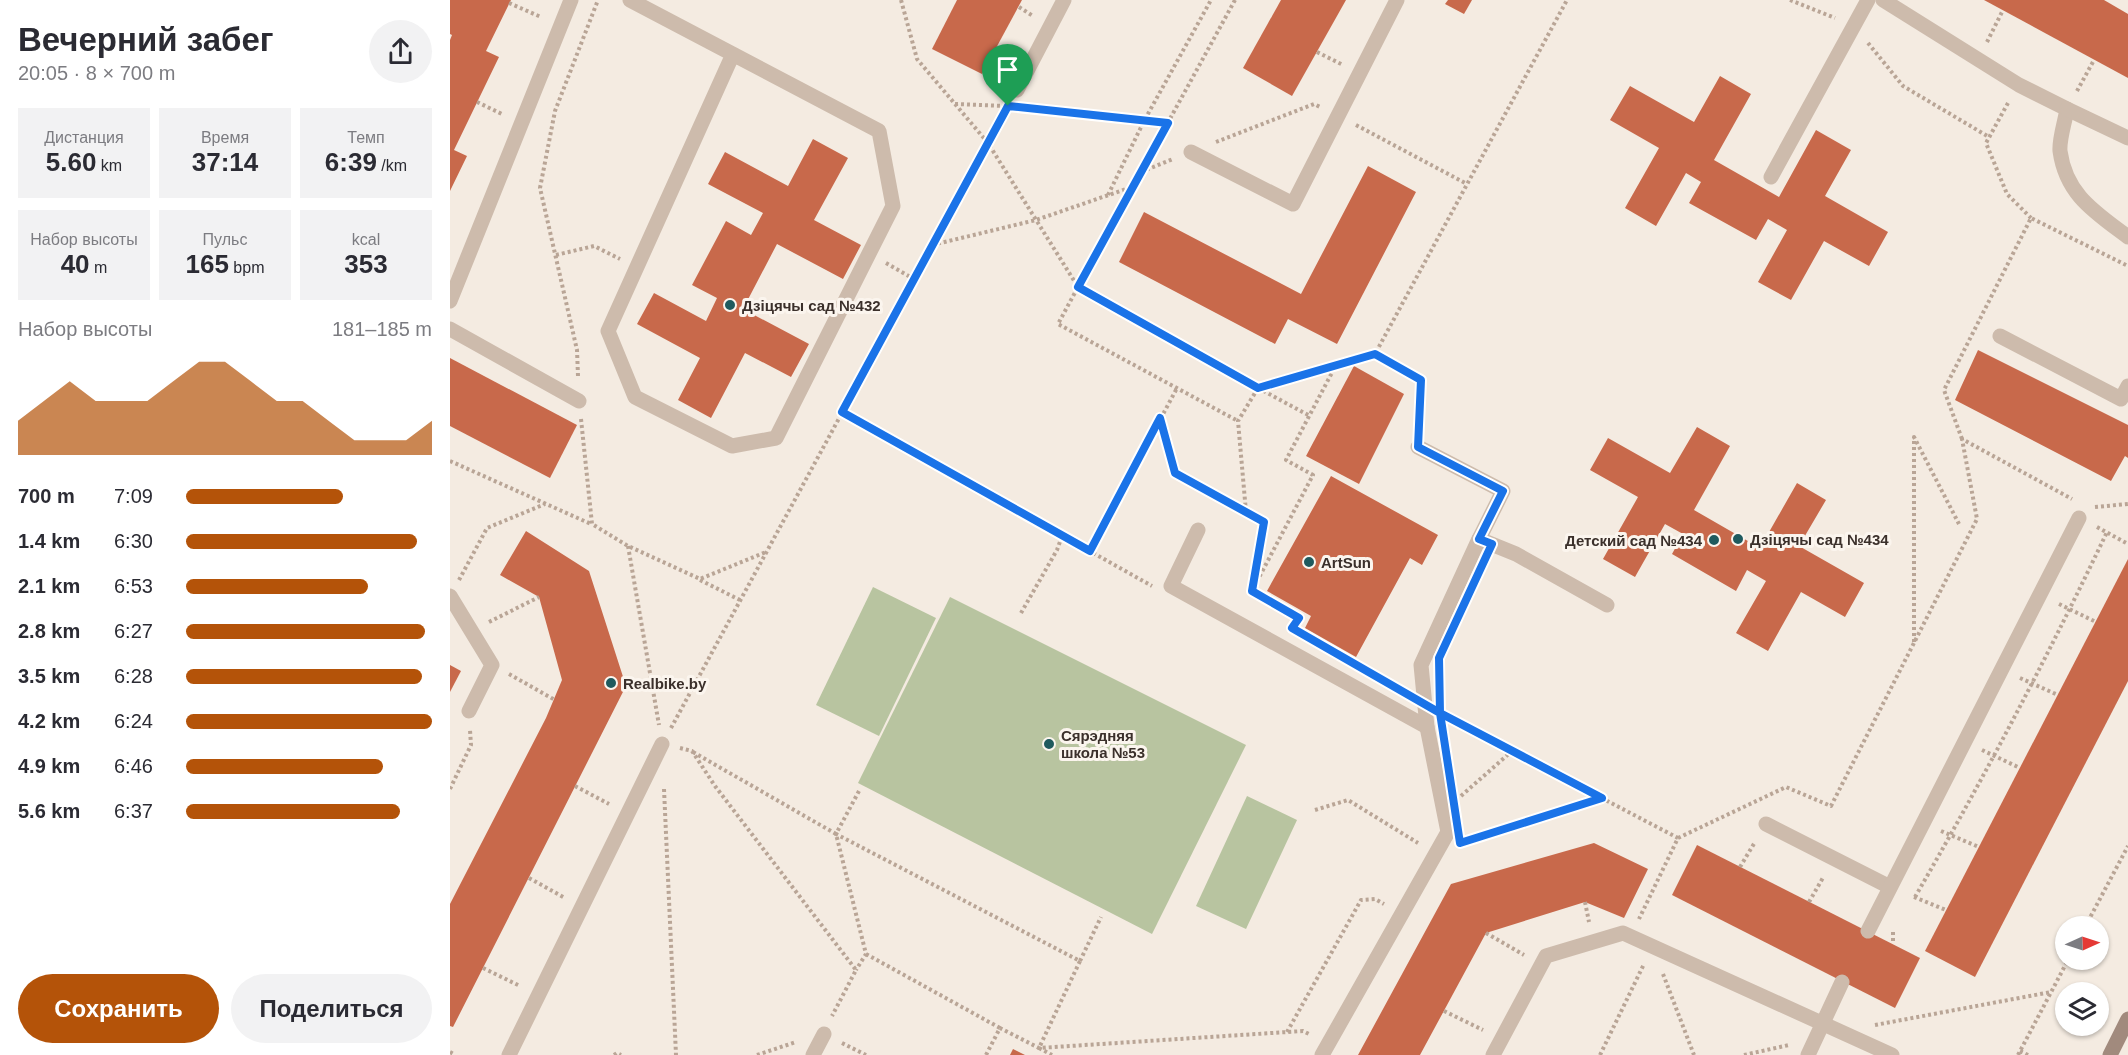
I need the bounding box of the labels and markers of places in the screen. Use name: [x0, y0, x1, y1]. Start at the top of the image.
pin: [982, 44, 1033, 106]
place label: Дзіцячы сад №432: [742, 297, 881, 314]
marker: Дзіцячы сад №432: [723, 298, 737, 312]
place label: Дзіцячы сад №434: [1750, 531, 1889, 548]
place label: Детский сад №434: [1565, 532, 1703, 549]
marker: Дзіцячы сад №434: [1731, 532, 1745, 546]
marker: Детский сад №434: [1707, 533, 1721, 547]
place label: ArtSun: [1321, 554, 1371, 571]
marker: ArtSun: [1302, 555, 1316, 569]
place label: Realbike.by: [623, 675, 707, 692]
marker: Realbike.by: [604, 676, 618, 690]
place label: Сярэдняя школа №53: [1061, 727, 1145, 761]
marker: Сярэдняя школа №53: [1042, 737, 1056, 751]

